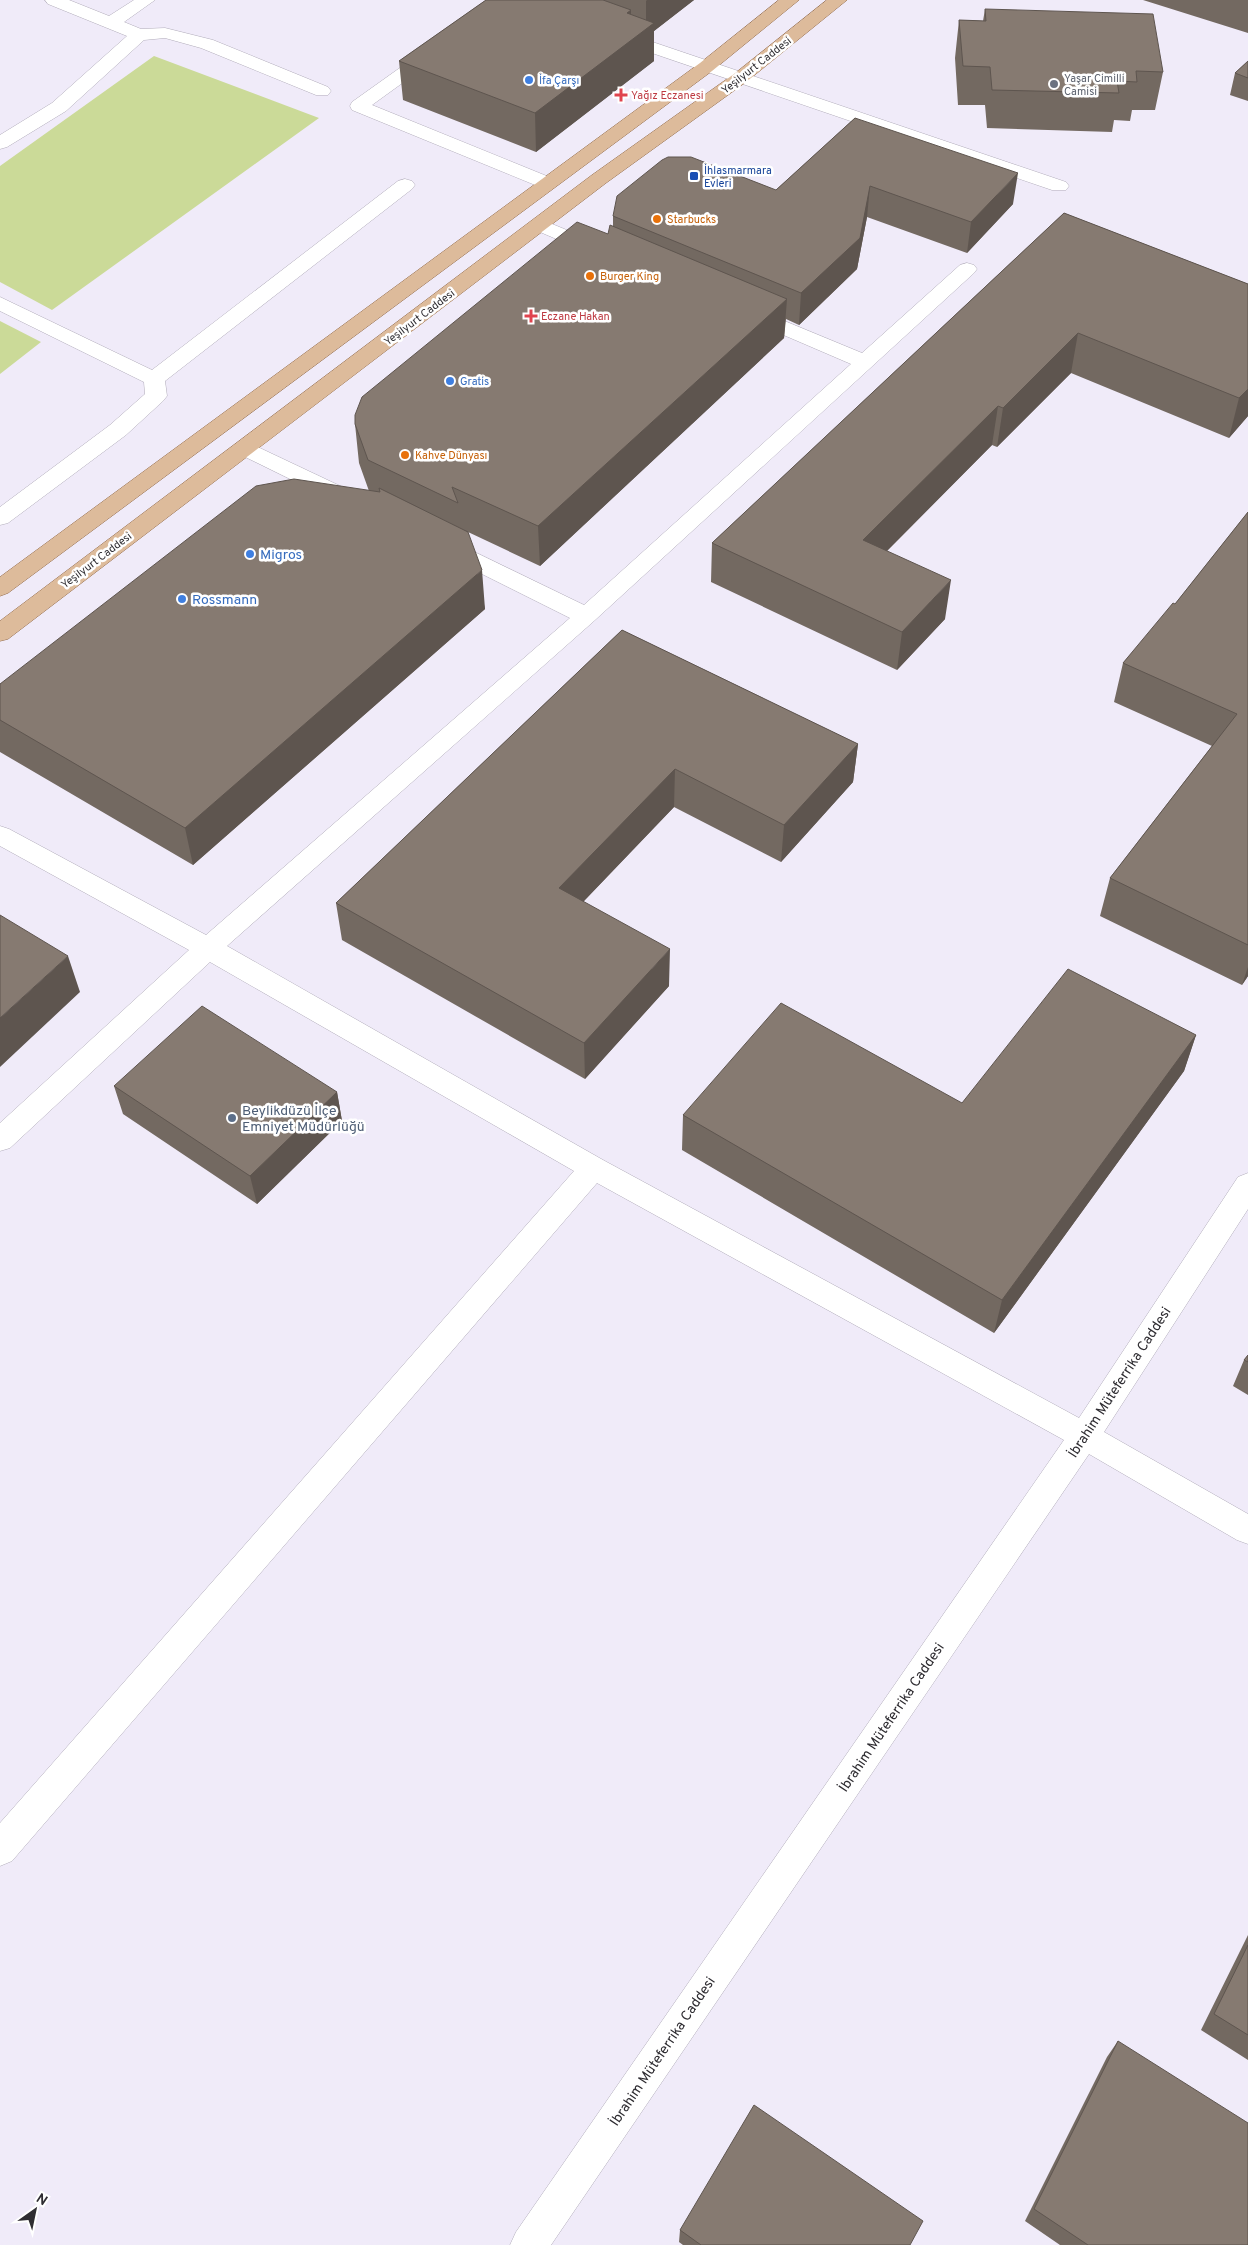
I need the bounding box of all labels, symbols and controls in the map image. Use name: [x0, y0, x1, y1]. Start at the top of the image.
street label: Yeşilyurt Caddesi: [719, 34, 794, 98]
place label: Yaşar Cimilli Camisi: [1064, 72, 1125, 99]
place label: İfa Çarşı: [539, 73, 579, 88]
marker: İfa Çarşı: [523, 74, 535, 86]
marker: Yaşar Cimilli Camisi: [1048, 78, 1060, 90]
marker: Yağız Eczanesi: [615, 89, 627, 101]
place label: Yağız Eczanesi: [631, 89, 704, 103]
place label: İhlasmarmara Evleri: [704, 163, 772, 191]
marker: İhlasmarmara Evleri: [688, 170, 700, 182]
marker: Starbucks: [651, 213, 663, 225]
place label: Starbucks: [667, 213, 716, 227]
marker: Burger King: [584, 270, 596, 282]
place label: Burger King: [600, 270, 659, 284]
street label: Yeşilyurt Caddesi: [381, 287, 458, 349]
marker: Eczane Hakan: [525, 310, 537, 322]
place label: Eczane Hakan: [541, 310, 610, 324]
marker: Gratis: [444, 375, 456, 387]
place label: Gratis: [460, 375, 489, 389]
marker: Kahve Dünyası: [399, 449, 411, 461]
place label: Kahve Dünyası: [415, 449, 487, 463]
street label: Yeşilyurt Caddesi: [58, 530, 135, 592]
place label: Migros: [260, 547, 302, 564]
marker: Migros: [244, 548, 256, 560]
place label: Rossmann: [192, 592, 257, 609]
marker: Rossmann: [176, 593, 188, 605]
place label: Beylikdüzü İlçe Emniyet Müdürlüğü: [242, 1102, 365, 1136]
marker: Beylikdüzü İlçe Emniyet Müdürlüğü: [226, 1112, 238, 1124]
street label: İbrahim Müteferrika Caddesi: [1064, 1304, 1175, 1461]
street label: İbrahim Müteferrika Caddesi: [835, 1639, 949, 1796]
street label: İbrahim Müteferrika Caddesi: [606, 1973, 720, 2130]
north arrow: [10, 2185, 60, 2235]
text: N: [32, 2190, 50, 2210]

